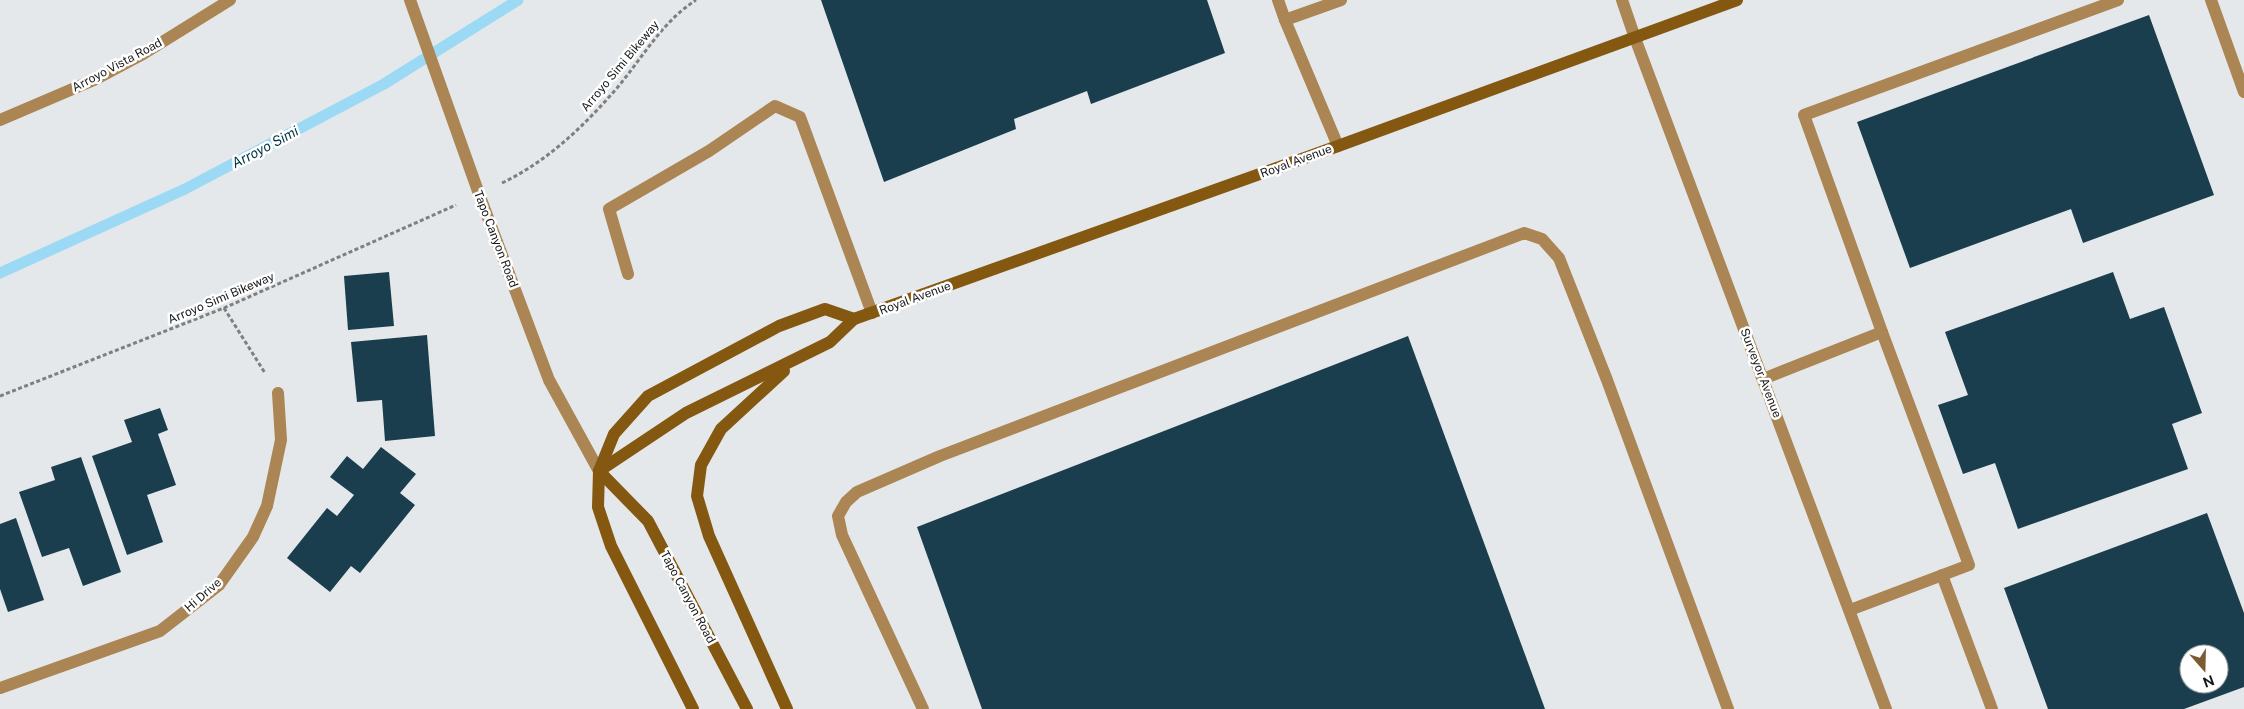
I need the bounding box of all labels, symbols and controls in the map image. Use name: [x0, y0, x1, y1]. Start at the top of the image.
street label: Arroyo Simi Bikeway: [578, 17, 662, 114]
street label: Arroyo Vista Road: [70, 35, 164, 95]
water label: Arroyo Simi: [229, 123, 302, 171]
street label: Royal Avenue: [1258, 141, 1334, 180]
street label: Tapo Canyon Road: [471, 189, 521, 289]
street label: Arroyo Simi Bikeway: [166, 269, 277, 327]
street label: Royal Avenue: [877, 278, 953, 317]
street label: Surveyor Avenue: [1738, 326, 1785, 420]
street label: Tapo Canyon Road: [658, 548, 718, 646]
street label: Hi Drive: [182, 575, 224, 615]
north arrow: [2179, 644, 2229, 694]
text: N: [2201, 672, 2216, 691]

